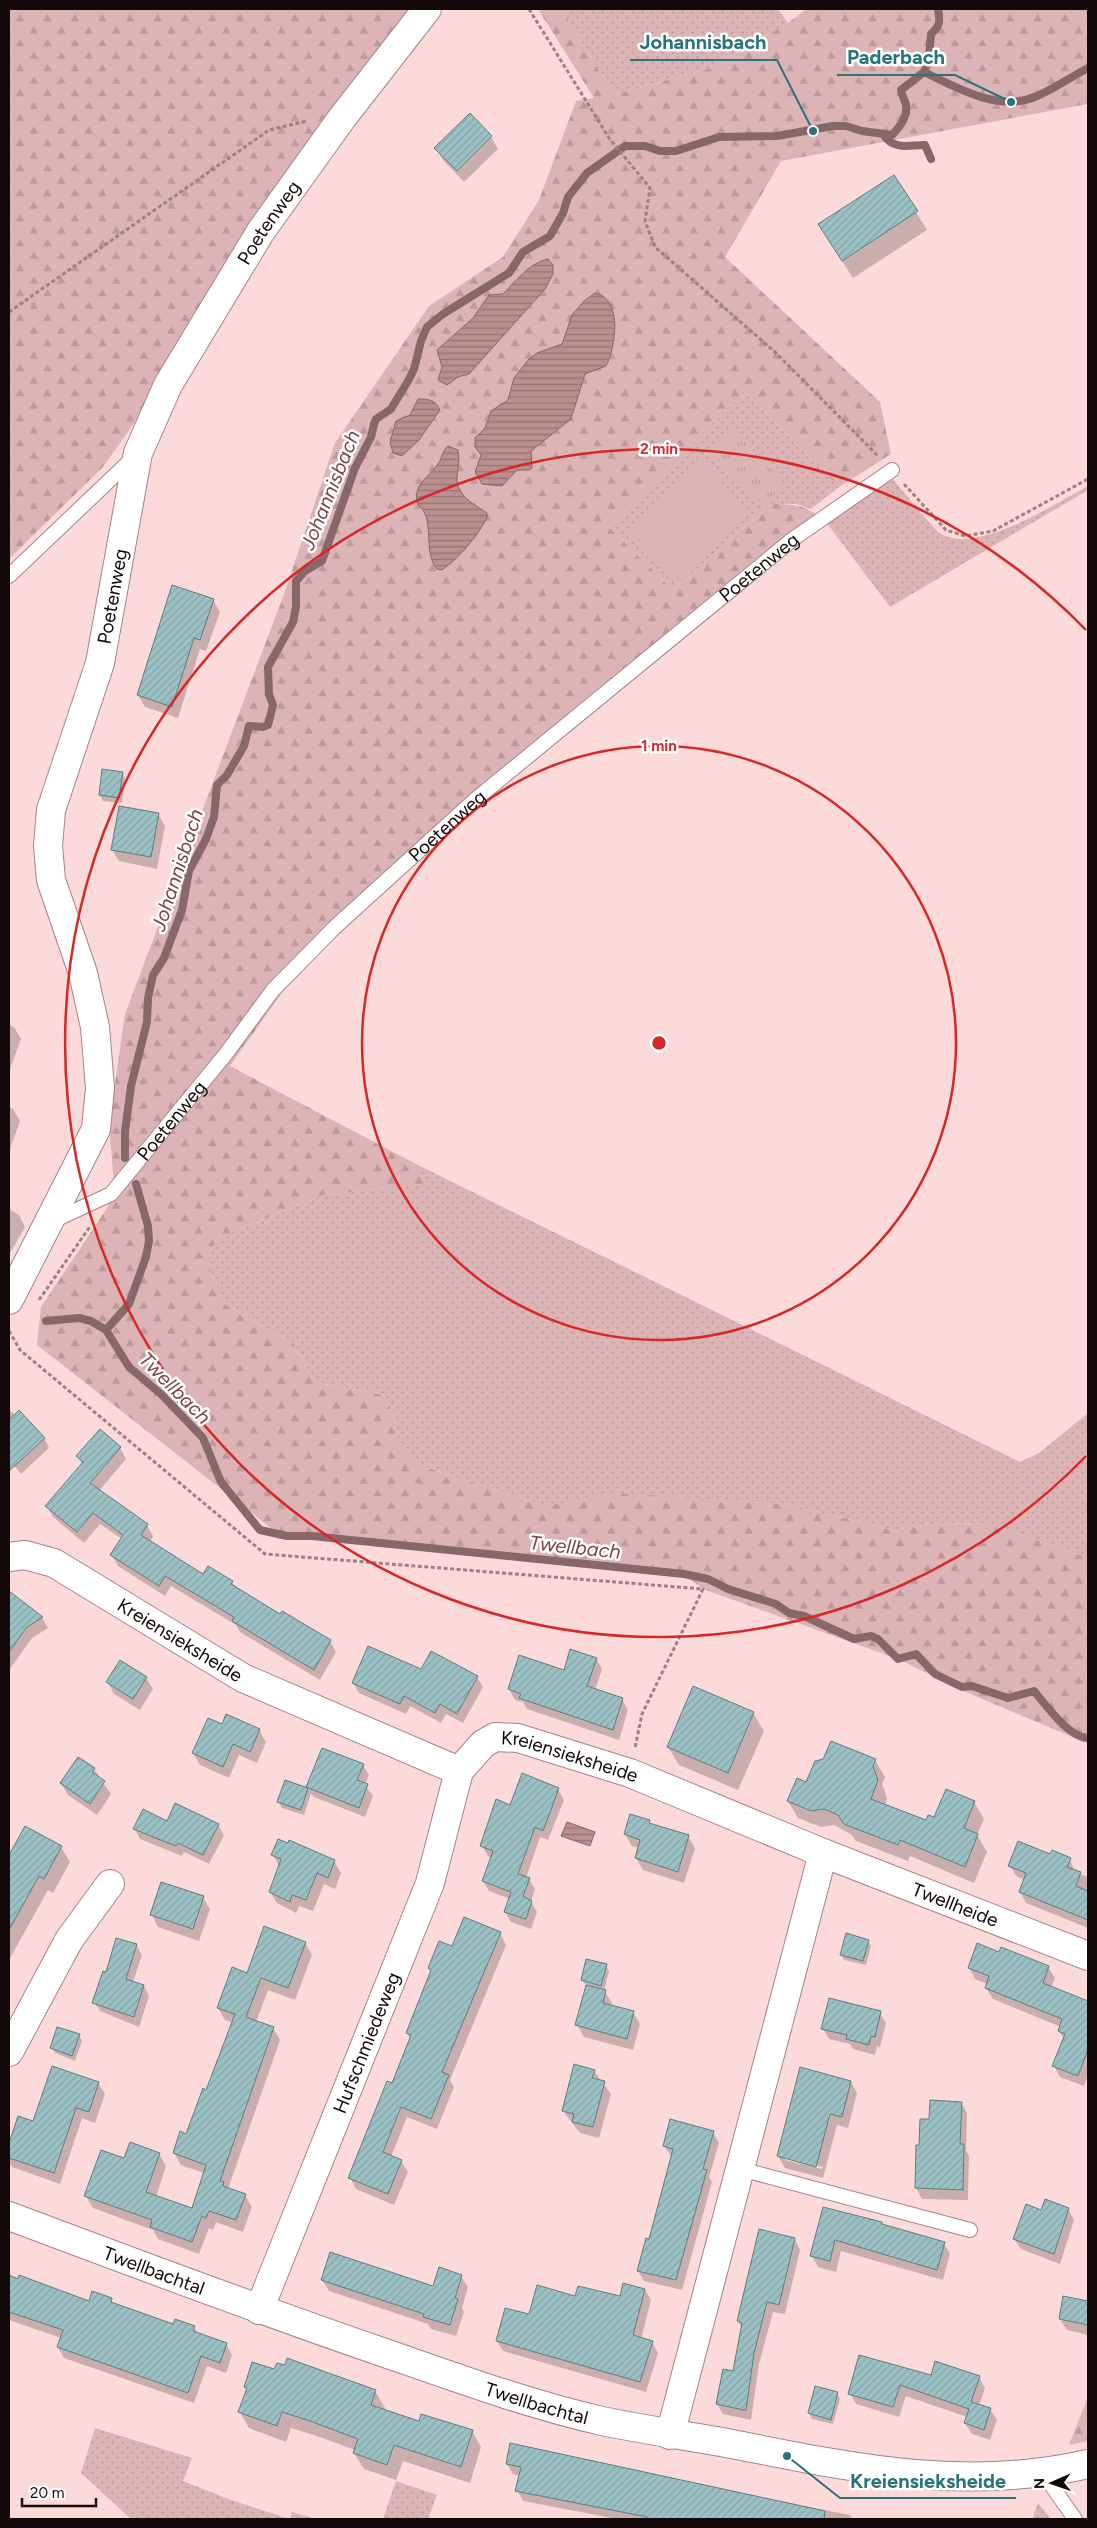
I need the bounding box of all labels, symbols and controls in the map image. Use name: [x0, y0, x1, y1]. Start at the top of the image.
callout: Johannisbach: [630, 25, 777, 60]
text: Johannisbach: [640, 30, 766, 54]
callout: Paderbach: [837, 40, 955, 75]
text: Paderbach: [847, 45, 945, 69]
street label: Poetenweg: [232, 176, 305, 269]
water label: Johannisbach: [295, 427, 365, 554]
text: 2 min: [640, 440, 678, 458]
street label: Poetenweg: [714, 528, 804, 607]
street label: Poetenweg: [93, 547, 132, 646]
text: 1 min: [641, 737, 677, 755]
street label: Poetenweg: [404, 785, 490, 867]
water label: Johannisbach: [146, 806, 208, 935]
centre of rings: [650, 1034, 668, 1052]
street label: Poetenweg: [132, 1076, 211, 1165]
water label: Twellbach: [134, 1347, 216, 1429]
water label: Twellbach: [528, 1530, 622, 1564]
street label: Kreiensieksheide: [113, 1593, 247, 1687]
street label: Kreiensieksheide: [501, 1726, 642, 1787]
street label: Twellheide: [909, 1878, 1002, 1932]
street label: Hufschmiedeweg: [328, 1969, 405, 2117]
street label: Twellbachtal: [100, 2241, 208, 2300]
street label: Twellbachtal: [482, 2377, 591, 2429]
north arrow: [1027, 2458, 1077, 2508]
callout: Kreiensieksheide: [840, 2463, 1016, 2498]
text: Kreiensieksheide: [850, 2469, 1006, 2493]
scale bar: [22, 2476, 96, 2508]
text: N: [1031, 2478, 1048, 2489]
text: 20 m: [30, 2484, 64, 2502]

